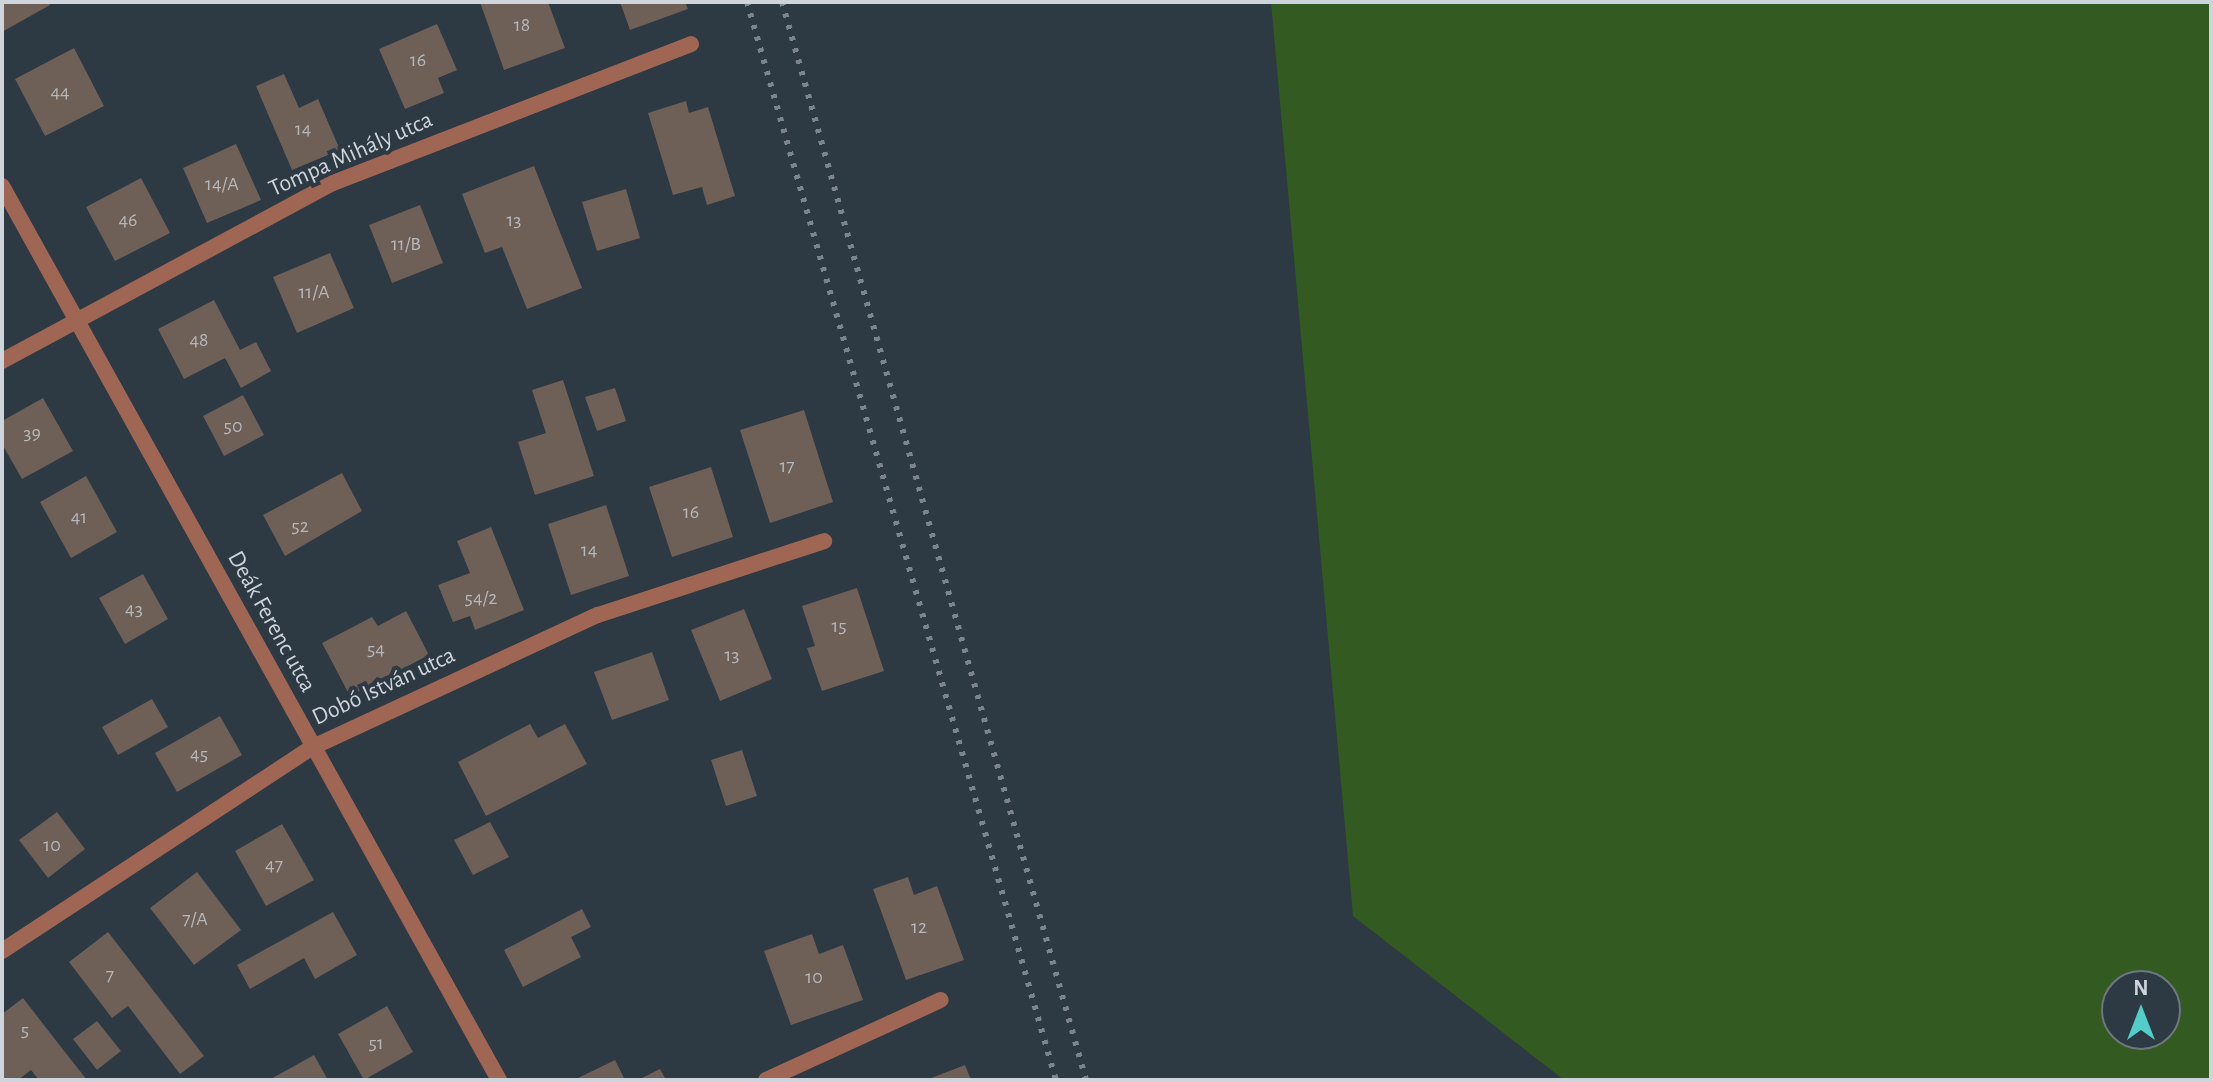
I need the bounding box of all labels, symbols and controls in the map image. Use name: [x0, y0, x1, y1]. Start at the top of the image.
house number: 18: [514, 13, 530, 37]
house number: 16: [410, 48, 426, 72]
house number: 44: [50, 80, 70, 104]
street label: Tompa Mihály utca: [265, 106, 437, 204]
house number: 14: [295, 117, 311, 141]
house number: 14/A: [205, 172, 239, 196]
house number: 46: [118, 208, 138, 232]
house number: 13: [506, 208, 522, 232]
house number: 11/B: [391, 232, 421, 256]
house number: 11/A: [298, 280, 330, 304]
house number: 48: [189, 328, 209, 352]
house number: 50: [224, 414, 242, 438]
house number: 39: [23, 421, 41, 445]
house number: 17: [779, 454, 795, 478]
house number: 16: [683, 500, 699, 524]
house number: 41: [71, 505, 87, 529]
house number: 52: [291, 514, 309, 538]
house number: 14: [581, 538, 597, 562]
street label: Deák Ferenc utca: [220, 546, 322, 698]
house number: 54/2: [465, 586, 497, 610]
house number: 43: [125, 597, 143, 621]
house number: 15: [831, 614, 847, 638]
house number: 54: [367, 637, 385, 661]
street label: Dobó István utca: [308, 641, 460, 733]
house number: 13: [724, 643, 740, 667]
house number: 45: [190, 742, 208, 766]
house number: 10: [43, 833, 61, 857]
house number: 47: [265, 853, 283, 877]
house number: 7/A: [182, 907, 208, 931]
house number: 12: [911, 915, 927, 939]
house number: 7: [106, 963, 114, 987]
house number: 10: [805, 965, 823, 989]
north arrow: [2101, 970, 2181, 1050]
text: N: [2133, 977, 2149, 999]
house number: 5: [21, 1018, 29, 1042]
house number: 51: [368, 1031, 384, 1055]

